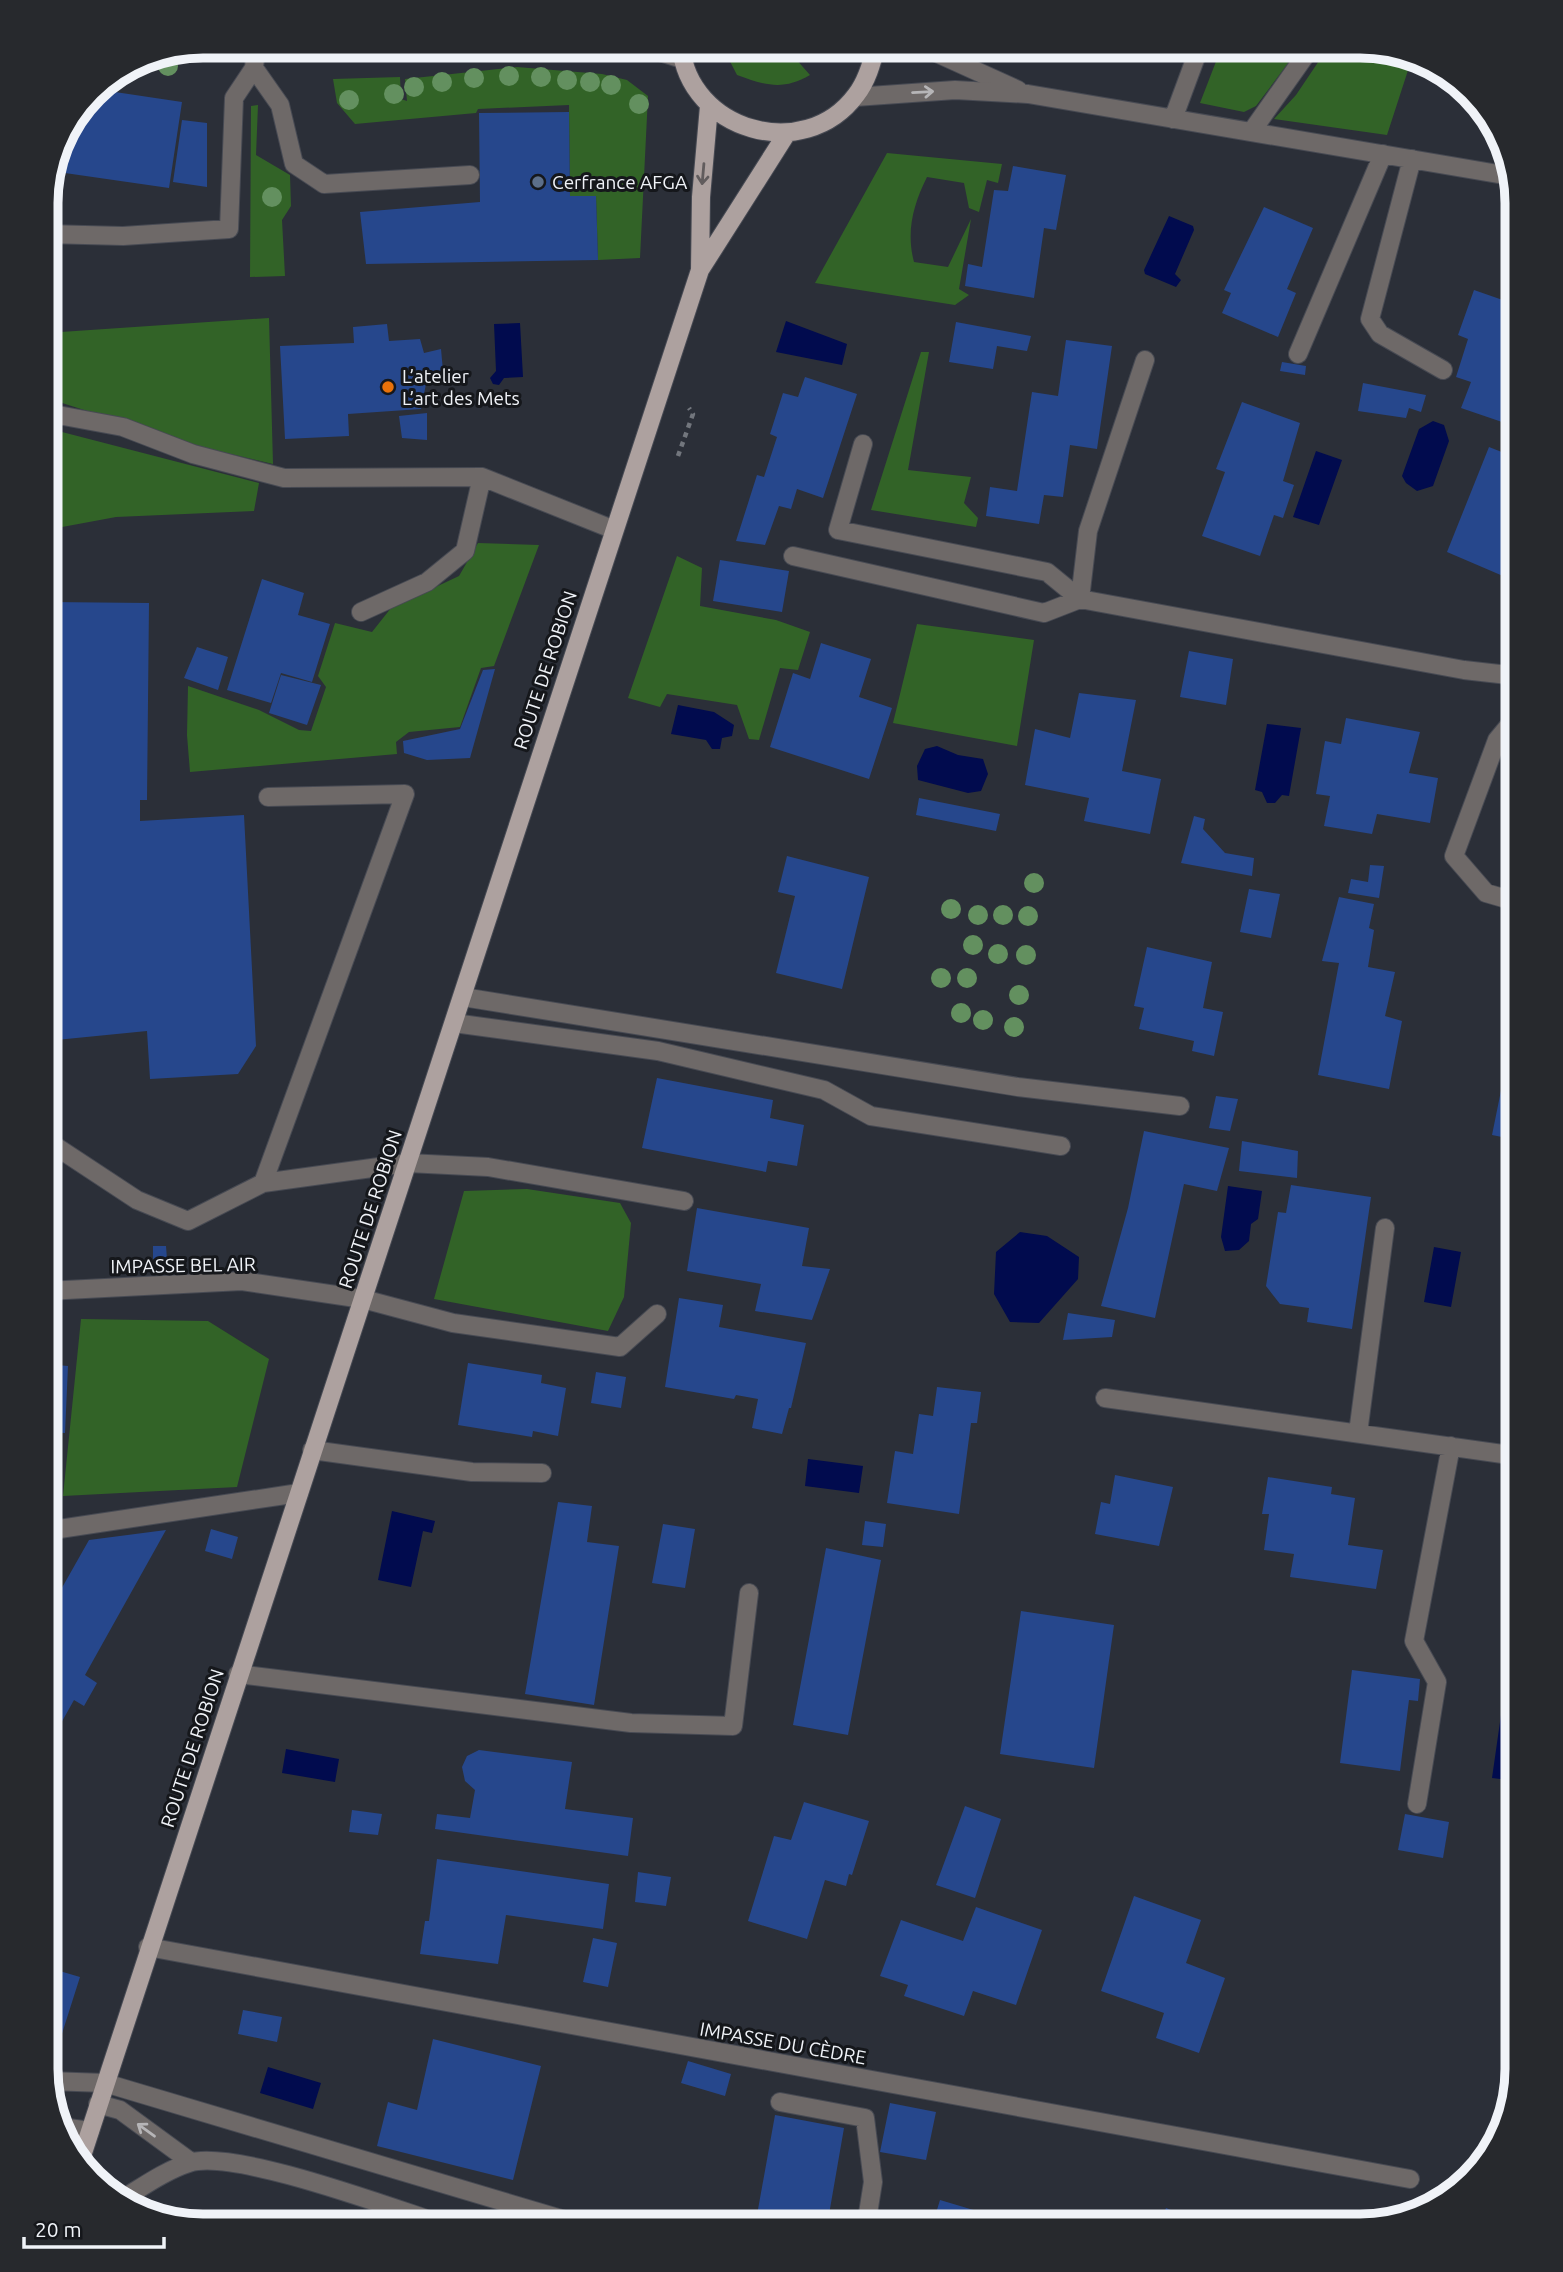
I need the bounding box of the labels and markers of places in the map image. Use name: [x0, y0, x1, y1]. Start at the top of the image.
place label: Cerfrance AFGA: [552, 171, 688, 193]
marker: Cerfrance AFGA: [530, 174, 546, 190]
place label: L’atelier L’art des Mets: [402, 365, 520, 409]
marker: L’atelier L’art des Mets: [380, 379, 396, 395]

